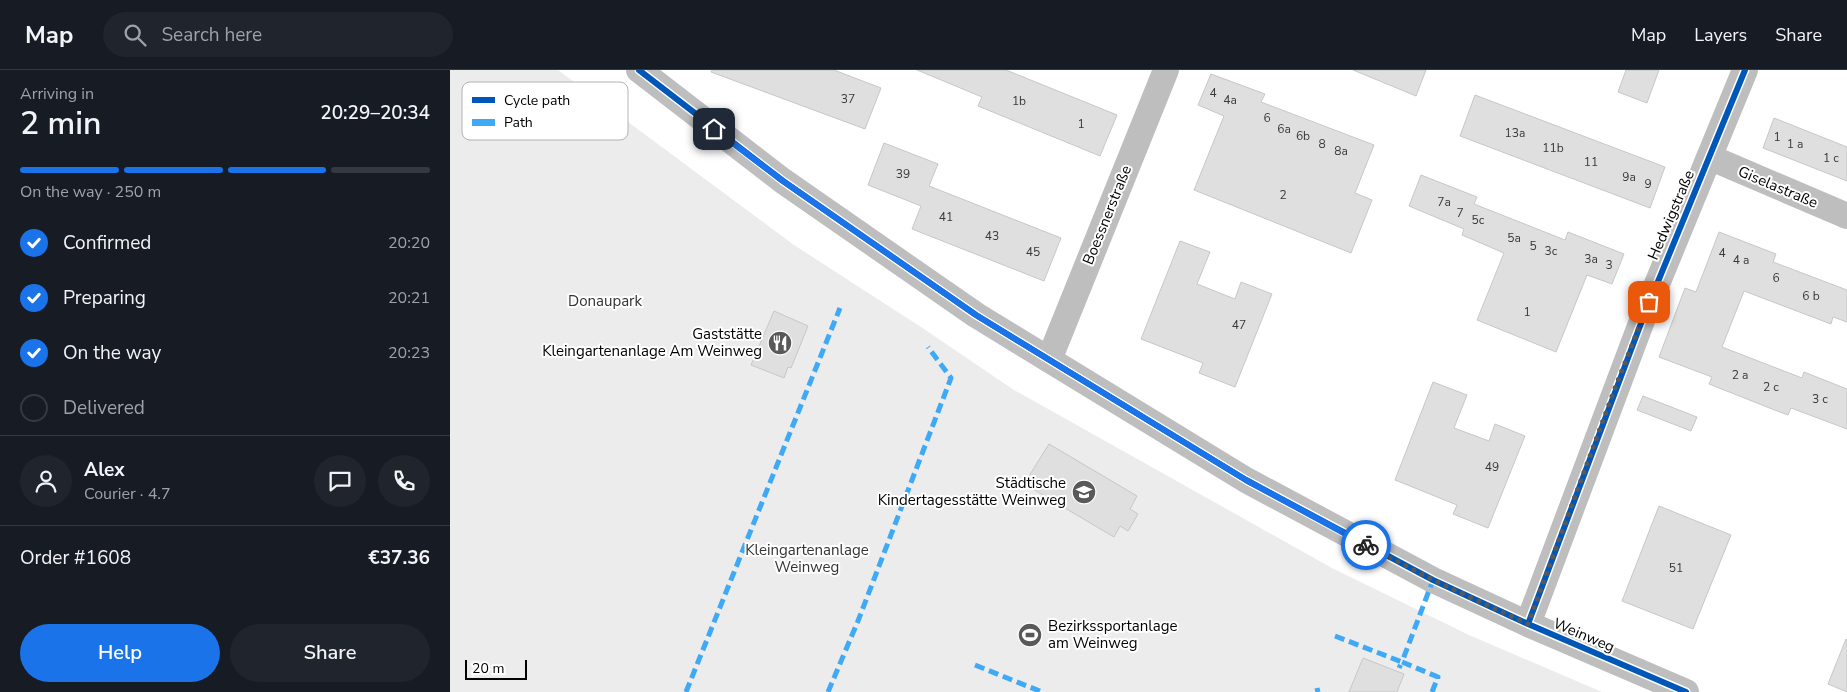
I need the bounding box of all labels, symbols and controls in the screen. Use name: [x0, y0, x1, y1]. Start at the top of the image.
search box: [103, 12, 453, 57]
text: Map: [25, 19, 73, 51]
icon: search: [121, 21, 149, 49]
text: Search here: [161, 22, 262, 48]
text: Map: [1631, 23, 1666, 47]
text: Layers: [1694, 23, 1747, 47]
text: Share: [1775, 23, 1822, 47]
legend: [462, 82, 628, 140]
text: Arriving in: [20, 83, 94, 105]
house number: 4: [1209, 85, 1217, 101]
text: Cycle path: [504, 91, 570, 110]
house number: 37: [841, 91, 855, 107]
house number: 4a: [1223, 92, 1237, 108]
house number: 1b: [1012, 93, 1026, 109]
text: 20:29–20:34: [320, 100, 430, 126]
text: 2 min: [20, 102, 102, 145]
pin: [693, 108, 735, 150]
house number: 6: [1263, 110, 1271, 126]
text: Path: [504, 113, 533, 132]
icon: home: [700, 115, 728, 143]
house number: 1: [1077, 116, 1085, 132]
house number: 6a: [1277, 121, 1291, 137]
house number: 13a: [1505, 125, 1525, 141]
house number: 6b: [1296, 128, 1310, 144]
house number: 1: [1773, 129, 1781, 145]
house number: 8: [1318, 136, 1326, 152]
house number: 1 a: [1787, 136, 1803, 152]
house number: 11b: [1542, 140, 1564, 156]
house number: 8a: [1334, 143, 1348, 159]
house number: 1 c: [1823, 150, 1839, 166]
house number: 11: [1584, 154, 1598, 170]
street label: Giselastraße: [1735, 161, 1821, 213]
street label: Boessnerstraße: [1078, 162, 1136, 268]
house number: 39: [896, 166, 910, 182]
street label: Hedwigstraße: [1643, 167, 1699, 263]
house number: 9a: [1622, 169, 1636, 185]
house number: 9: [1644, 176, 1652, 192]
text: On the way · 250 m: [20, 181, 161, 203]
house number: 2: [1279, 187, 1287, 203]
house number: 7a: [1437, 194, 1451, 210]
house number: 7: [1456, 205, 1464, 221]
house number: 41: [939, 209, 953, 225]
house number: 5c: [1472, 212, 1485, 228]
house number: 43: [985, 228, 999, 244]
icon: check: [20, 229, 48, 257]
text: Confirmed: [63, 230, 151, 256]
house number: 5a: [1507, 230, 1521, 246]
text: 20:20: [388, 232, 430, 254]
house number: 5: [1529, 238, 1537, 254]
house number: 3c: [1545, 243, 1558, 259]
house number: 45: [1026, 244, 1040, 260]
house number: 4: [1718, 245, 1726, 261]
house number: 3a: [1584, 251, 1598, 267]
house number: 4 a: [1733, 252, 1749, 268]
house number: 3: [1605, 257, 1613, 273]
house number: 6: [1772, 270, 1780, 286]
pin: [1628, 281, 1670, 323]
icon: check: [20, 284, 48, 312]
text: Preparing: [63, 285, 146, 311]
text: 20:21: [388, 287, 430, 309]
icon: bag: [1635, 288, 1663, 316]
house number: 6 b: [1802, 288, 1820, 304]
park label: Donaupark: [568, 291, 642, 311]
house number: 1: [1523, 304, 1531, 320]
house number: 47: [1232, 317, 1246, 333]
place label: Gaststätte Kleingartenanlage Am Weinweg: [542, 324, 762, 361]
restaurant icon: Gaststätte Kleingartenanlage Am Weinweg: [767, 330, 793, 356]
icon: check: [20, 339, 48, 367]
text: On the way: [63, 340, 161, 366]
text: 20:23: [388, 342, 430, 364]
house number: 2 a: [1732, 367, 1748, 383]
house number: 2 c: [1763, 379, 1779, 395]
house number: 3 c: [1812, 391, 1828, 407]
text: Delivered: [63, 395, 145, 421]
button: person: [20, 455, 72, 507]
button: chat: [314, 455, 366, 507]
button: phone: [378, 455, 430, 507]
text: Alex: [84, 457, 125, 483]
house number: 49: [1485, 459, 1499, 475]
place label: Städtische Kindertagesstätte Weinweg: [878, 473, 1066, 510]
school or university icon: Städtische Kindertagesstätte Weinweg: [1071, 479, 1097, 505]
text: Courier · 4.7: [84, 483, 170, 505]
courier: [1341, 520, 1391, 570]
icon: bike: [1352, 531, 1380, 559]
park label: Kleingartenanlage Weinweg: [745, 540, 869, 577]
text: Order #1608: [20, 545, 131, 571]
text: €37.36: [368, 545, 430, 571]
house number: 51: [1669, 560, 1683, 576]
street label: Weinweg: [1550, 613, 1618, 657]
place label: Bezirkssportanlage am Weinweg: [1048, 616, 1177, 653]
sports icon: Bezirkssportanlage am Weinweg: [1017, 622, 1043, 648]
button: Help: [20, 624, 220, 682]
button: Share: [230, 624, 430, 682]
scale bar: [465, 657, 528, 680]
text: 20 m: [472, 659, 504, 678]

